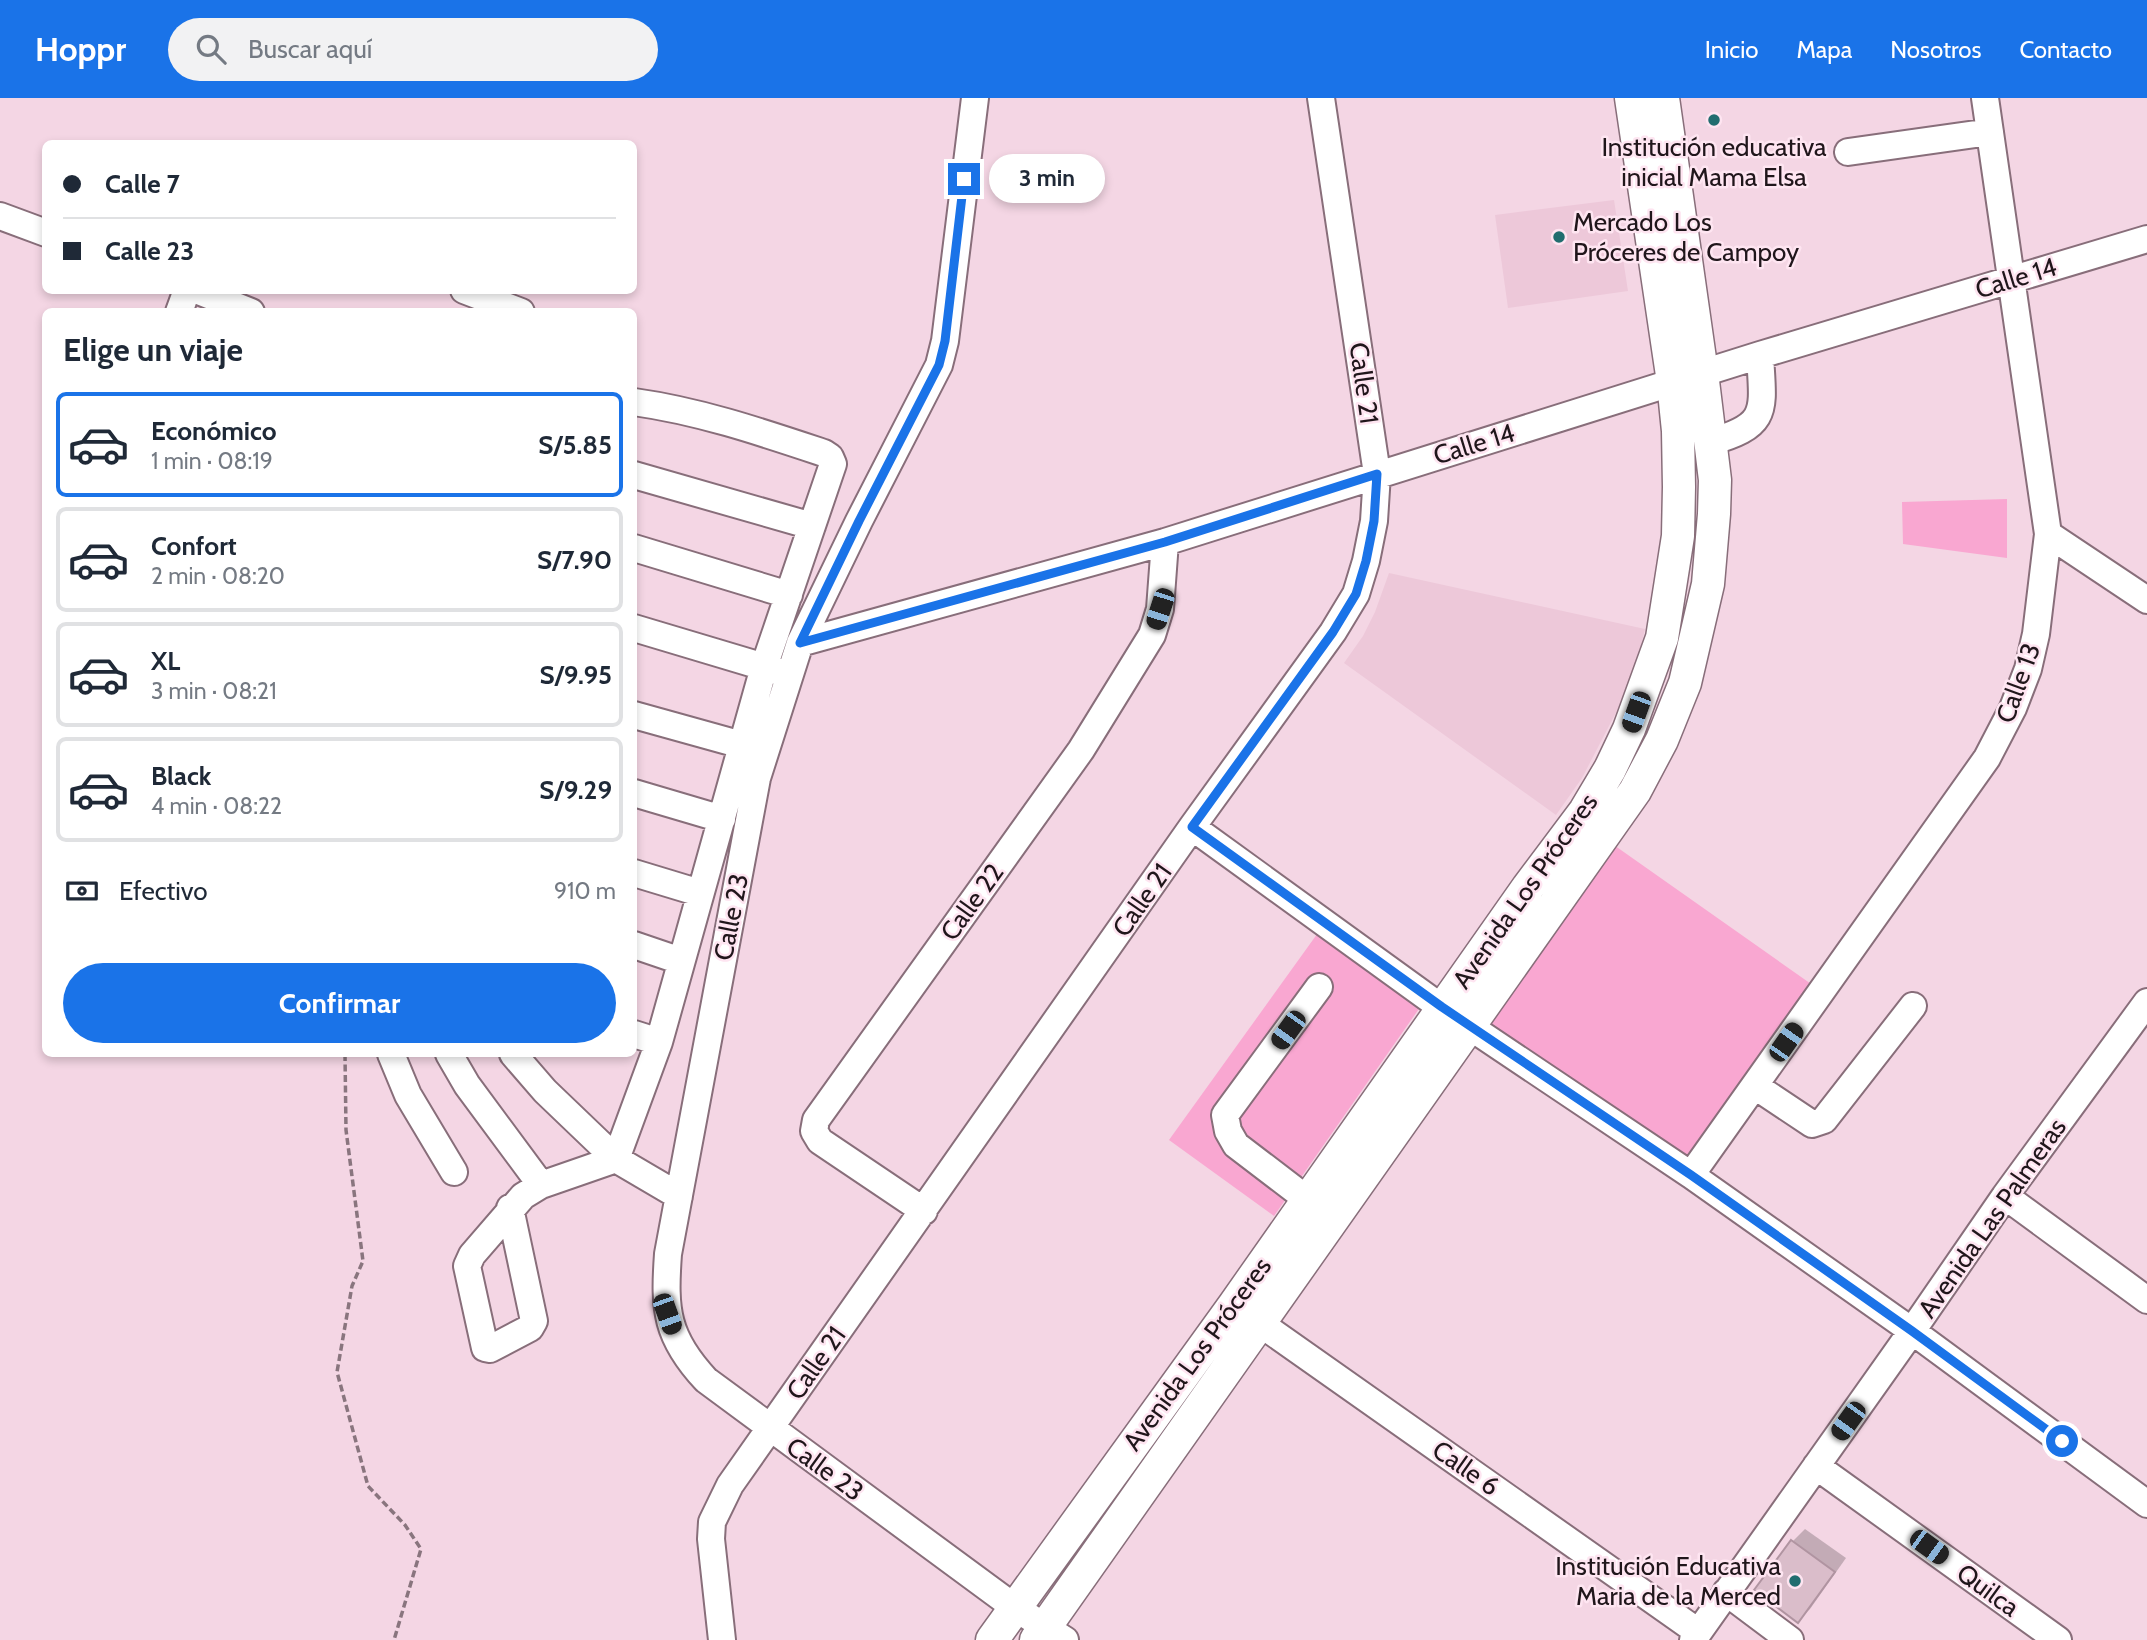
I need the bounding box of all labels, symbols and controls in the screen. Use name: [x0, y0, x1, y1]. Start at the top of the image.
search box: [168, 18, 658, 81]
text: Hoppr: [35, 29, 126, 69]
icon: search: [192, 30, 230, 68]
text: Buscar aquí: [248, 33, 372, 65]
text: Inicio: [1705, 35, 1758, 64]
text: Mapa: [1796, 35, 1852, 64]
text: Nosotros: [1890, 35, 1981, 64]
text: Contacto: [2019, 35, 2112, 64]
marker: Institución educativa inicial Mama Elsa: [1706, 112, 1722, 128]
place label: Institución educativa inicial Mama Elsa: [1601, 131, 1827, 193]
callout: 3 min: [988, 154, 1104, 204]
route end: [948, 163, 980, 195]
text: 3 min: [1019, 164, 1075, 192]
text: Calle 7: [105, 168, 180, 200]
place label: Mercado Los Próceres de Campoy: [1573, 206, 1799, 268]
marker: Mercado Los Próceres de Campoy: [1551, 229, 1567, 245]
text: Calle 23: [105, 235, 194, 267]
street label: Calle 14: [1971, 251, 2061, 305]
text: Elige un viaje: [63, 330, 243, 369]
street label: Calle 21: [1342, 340, 1386, 426]
icon: car: [67, 413, 130, 476]
text: Económico: [151, 415, 277, 447]
street label: Calle 14: [1429, 417, 1519, 471]
text: S/5.85: [538, 429, 612, 461]
text: 1 min · 08:19: [151, 447, 273, 475]
icon: car: [67, 528, 130, 591]
text: Confort: [151, 530, 237, 562]
text: S/7.90: [537, 544, 612, 576]
text: 2 min · 08:20: [151, 562, 285, 590]
car: [1144, 586, 1177, 632]
street label: Calle 13: [1989, 639, 2047, 727]
icon: car: [67, 643, 130, 706]
text: XL: [151, 645, 180, 677]
text: S/9.95: [539, 659, 612, 691]
text: 3 min · 08:21: [151, 677, 277, 705]
car: [1619, 689, 1654, 735]
icon: car: [67, 758, 130, 821]
text: Black: [151, 760, 211, 792]
text: S/9.29: [539, 774, 612, 806]
street label: Avenida Los Próceres: [1446, 787, 1605, 995]
text: 4 min · 08:22: [151, 792, 282, 820]
street label: Calle 22: [933, 857, 1011, 947]
street label: Calle 21: [1105, 857, 1179, 943]
street label: Calle 23: [707, 871, 755, 963]
icon: cash: [63, 872, 101, 910]
text: Efectivo: [119, 875, 208, 907]
text: 910 m: [554, 877, 616, 905]
button: Confirmar: [63, 963, 616, 1043]
car: [1268, 1007, 1309, 1053]
car: [1766, 1019, 1807, 1065]
street label: Avenida Las Palmeras: [1911, 1112, 2073, 1324]
street label: Avenida Los Próceres: [1116, 1251, 1278, 1457]
car: [650, 1291, 685, 1337]
street label: Calle 21: [779, 1320, 853, 1406]
car: [1828, 1398, 1869, 1444]
route start: [2046, 1425, 2078, 1457]
street label: Calle 23: [780, 1430, 870, 1508]
street label: Calle 6: [1426, 1434, 1506, 1502]
car: [1906, 1526, 1953, 1568]
place label: Institución Educativa Maria de la Merced: [1555, 1550, 1782, 1612]
street label: Quilca: [1951, 1557, 2026, 1624]
marker: Institución Educativa Maria de la Merced: [1787, 1573, 1803, 1589]

